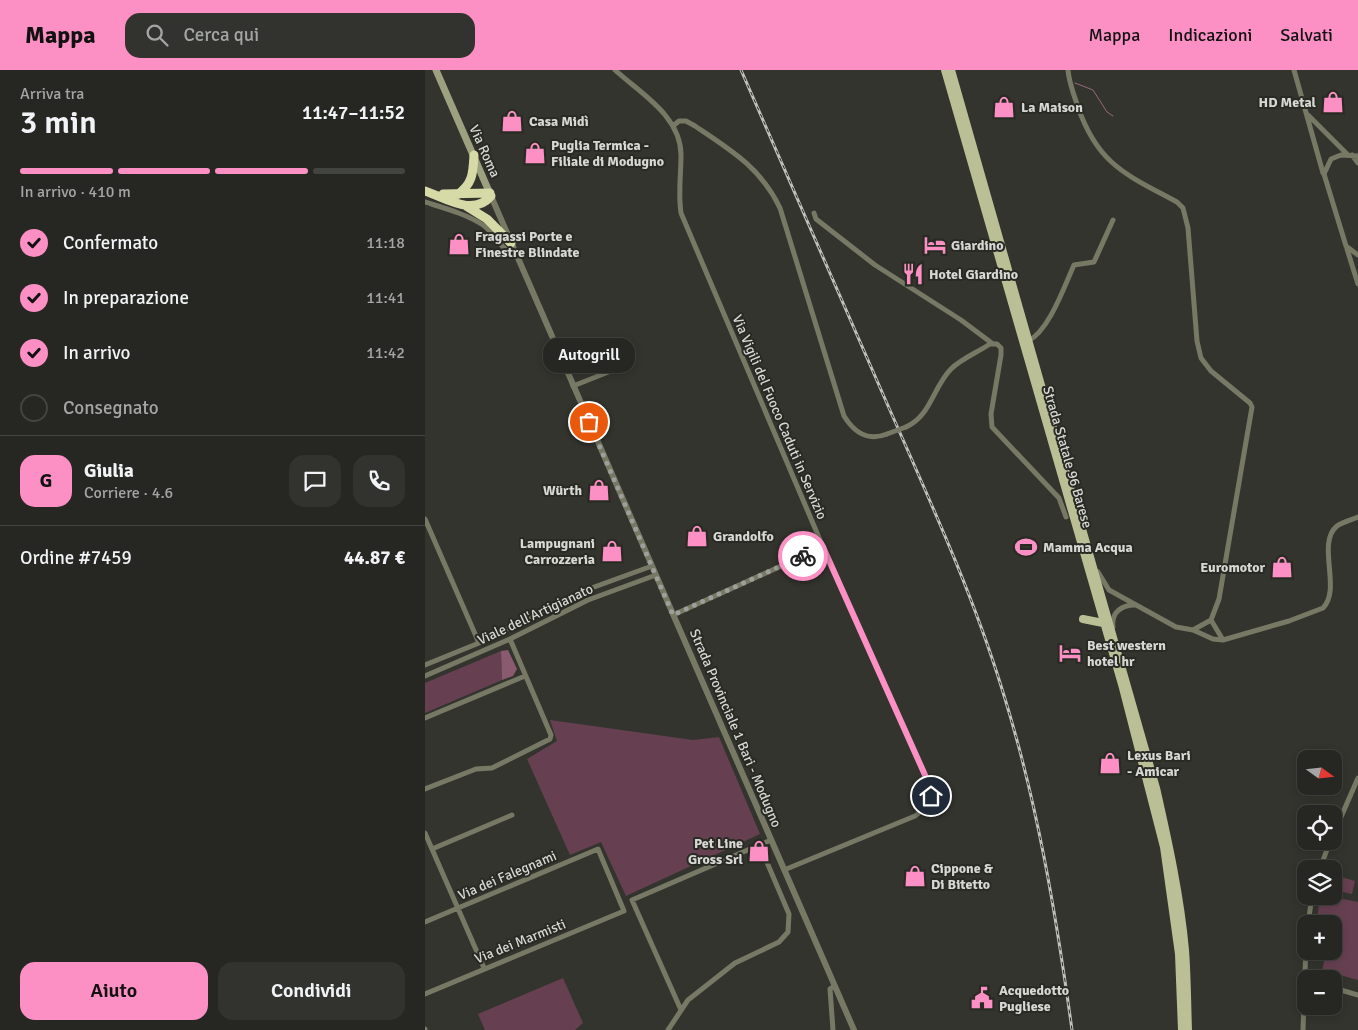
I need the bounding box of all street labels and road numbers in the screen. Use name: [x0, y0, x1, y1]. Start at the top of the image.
street label: Via Roma: [465, 122, 504, 180]
street label: Via Vigili del Fuoco Caduti in Servizio: [729, 312, 830, 522]
street label: Strada Statale 96 Barese: [1039, 384, 1096, 530]
street label: Viale dell'Artigianato: [475, 580, 596, 649]
street label: Strada Provinciale 1 Bari - Modugno: [686, 626, 785, 830]
street label: Via dei Falegnami: [455, 847, 559, 904]
street label: Via dei Marmisti: [472, 915, 568, 967]

